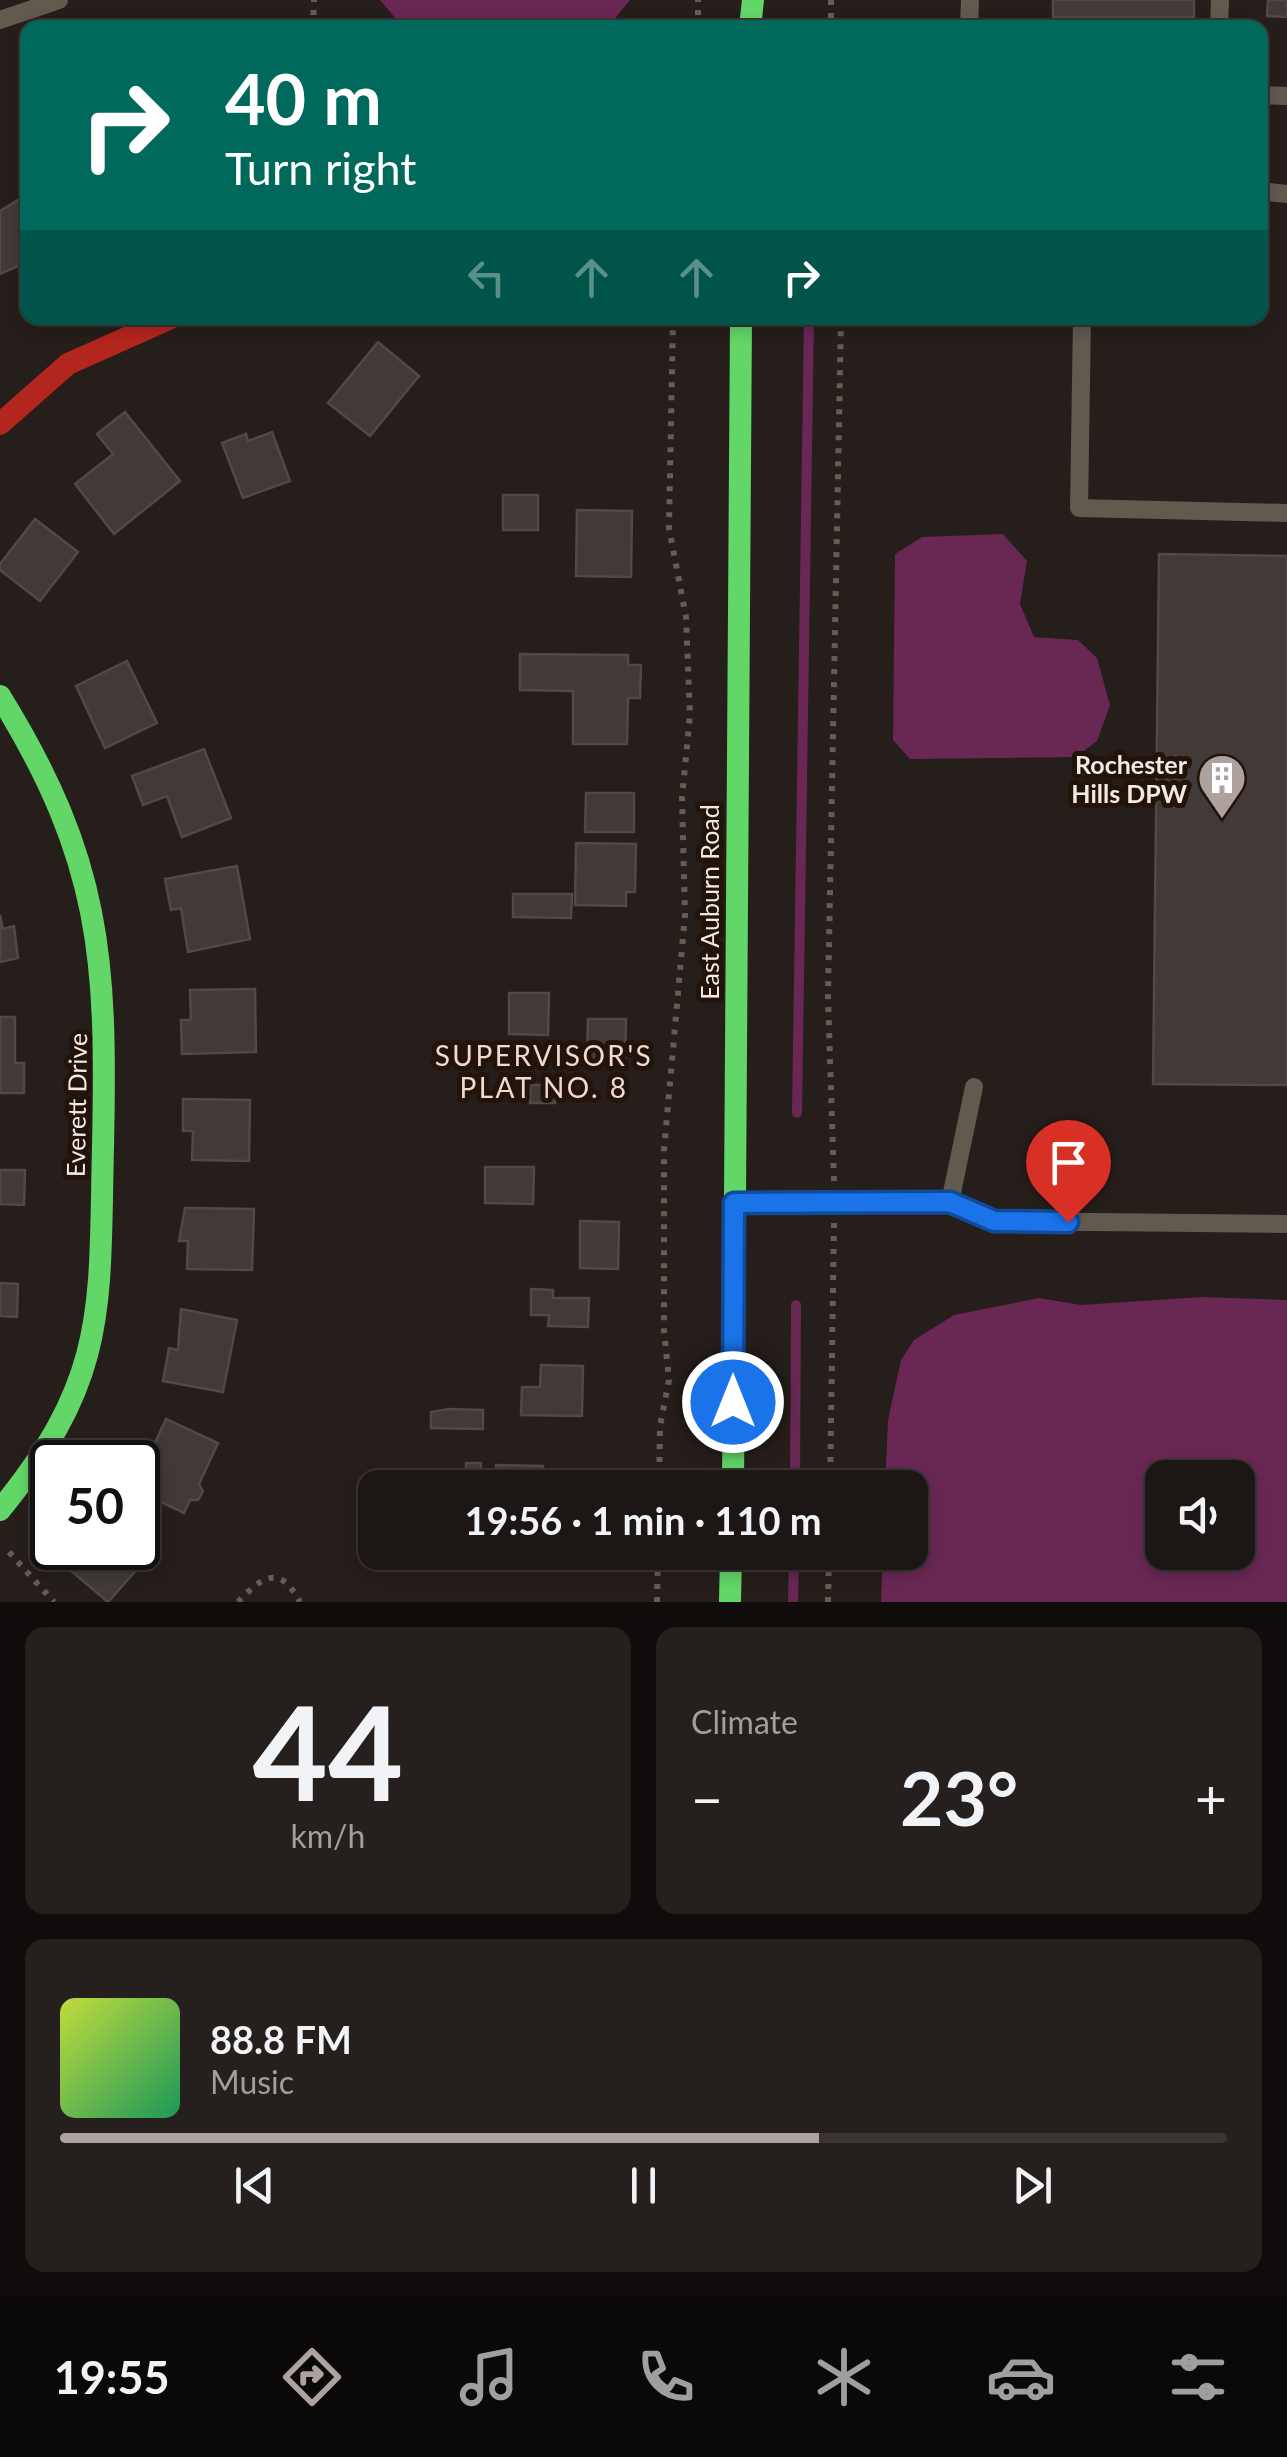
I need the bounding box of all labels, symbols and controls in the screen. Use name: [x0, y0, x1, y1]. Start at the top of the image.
text: 40 m: [225, 56, 382, 140]
icon: right: [60, 60, 190, 190]
text: Turn right: [225, 141, 416, 195]
icon: left: [459, 250, 514, 305]
icon: ahead: [564, 250, 619, 305]
icon: ahead: [669, 250, 724, 305]
icon: right: [774, 250, 829, 305]
place label: Rochester Hills DPW: [1071, 749, 1188, 808]
building icon: Rochester Hills DPW: [1196, 752, 1248, 820]
street label: East Auburn Road: [694, 804, 724, 1000]
street label: Everett Drive: [60, 1033, 92, 1177]
district label: SUPERVISOR'S PLAT NO. 8: [435, 1038, 653, 1104]
pin: [1026, 1120, 1111, 1223]
icon: arrive: [1041, 1135, 1096, 1190]
position arrow: [681, 1350, 785, 1454]
speed limit sign: 50: [30, 1440, 160, 1570]
map controls: [1145, 1460, 1255, 1570]
button: sound: [1145, 1460, 1255, 1570]
text: 19:56 · 1 min · 110 m: [464, 1497, 822, 1543]
text: 44: [253, 1673, 403, 1829]
text: Climate: [691, 1702, 798, 1741]
text: 23°: [900, 1752, 1018, 1842]
text: −: [691, 1765, 723, 1831]
text: +: [1195, 1765, 1227, 1831]
text: km/h: [291, 1816, 365, 1855]
text: 88.8 FM: [210, 2016, 352, 2062]
text: Music: [210, 2062, 294, 2101]
icon: previous: [227, 2158, 282, 2213]
icon: pause: [616, 2158, 671, 2213]
icon: next: [1005, 2158, 1060, 2213]
icon: directions: [277, 2342, 347, 2412]
icon: music: [454, 2342, 524, 2412]
icon: phone: [631, 2342, 701, 2412]
icon: climate: [809, 2342, 879, 2412]
icon: car: [986, 2342, 1056, 2412]
icon: filters: [1163, 2342, 1233, 2412]
text: 19:55: [54, 2350, 170, 2404]

